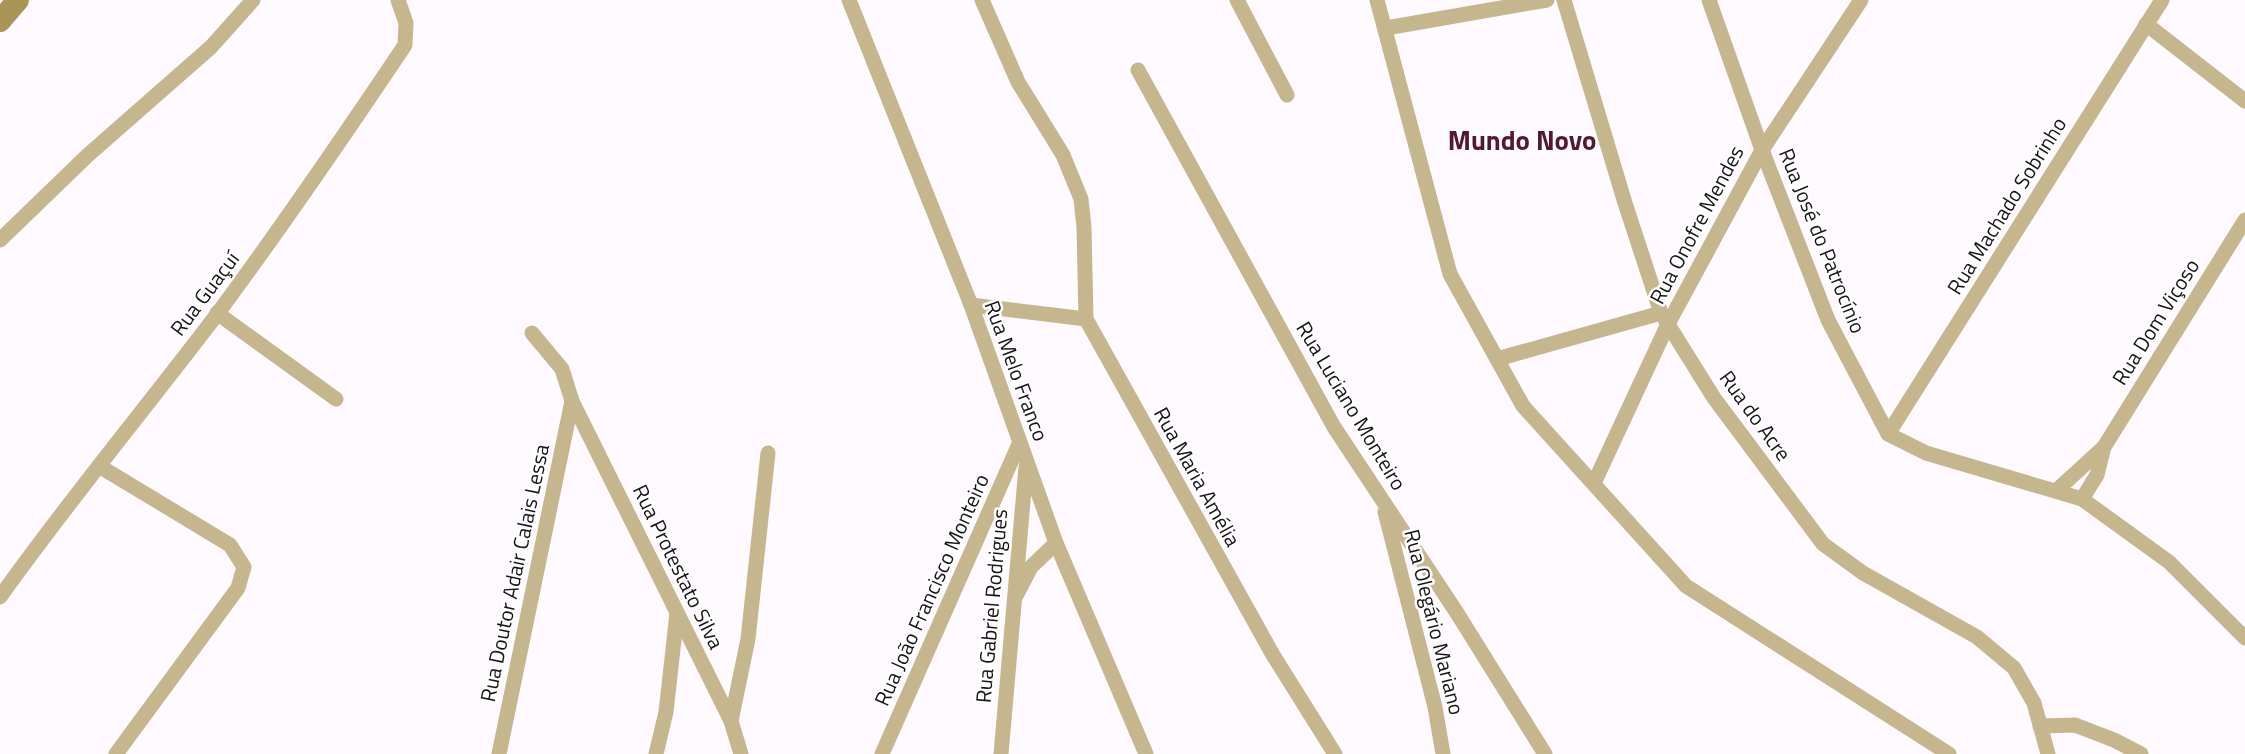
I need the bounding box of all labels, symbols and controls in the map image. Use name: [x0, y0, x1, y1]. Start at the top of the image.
street label: Rua Machado Sobrinho: [1938, 110, 2074, 301]
district label: Mundo Novo: [1448, 119, 1596, 160]
street label: Rua Onofre Mendes: [1641, 140, 1751, 310]
street label: Rua José do Patrocínio: [1771, 143, 1875, 338]
street label: Rua Guaçuí: [162, 243, 248, 342]
street label: Rua Dom Viçoso: [2103, 252, 2207, 391]
street label: Rua Melo Franco: [977, 296, 1057, 446]
street label: Rua Luciano Monteiro: [1289, 315, 1415, 496]
street label: Rua do Acre: [1712, 363, 1800, 467]
street label: Rua Maria Amélia: [1146, 401, 1250, 552]
street label: Rua Doutor Adair Calais Lessa: [471, 441, 557, 705]
street label: Rua João Francisco Monteiro: [865, 468, 997, 711]
street label: Rua Protestato Silva: [625, 479, 733, 655]
street label: Rua Gabriel Rodrigues: [967, 508, 1015, 704]
street label: Rua Olegário Mariano: [1396, 526, 1474, 718]

